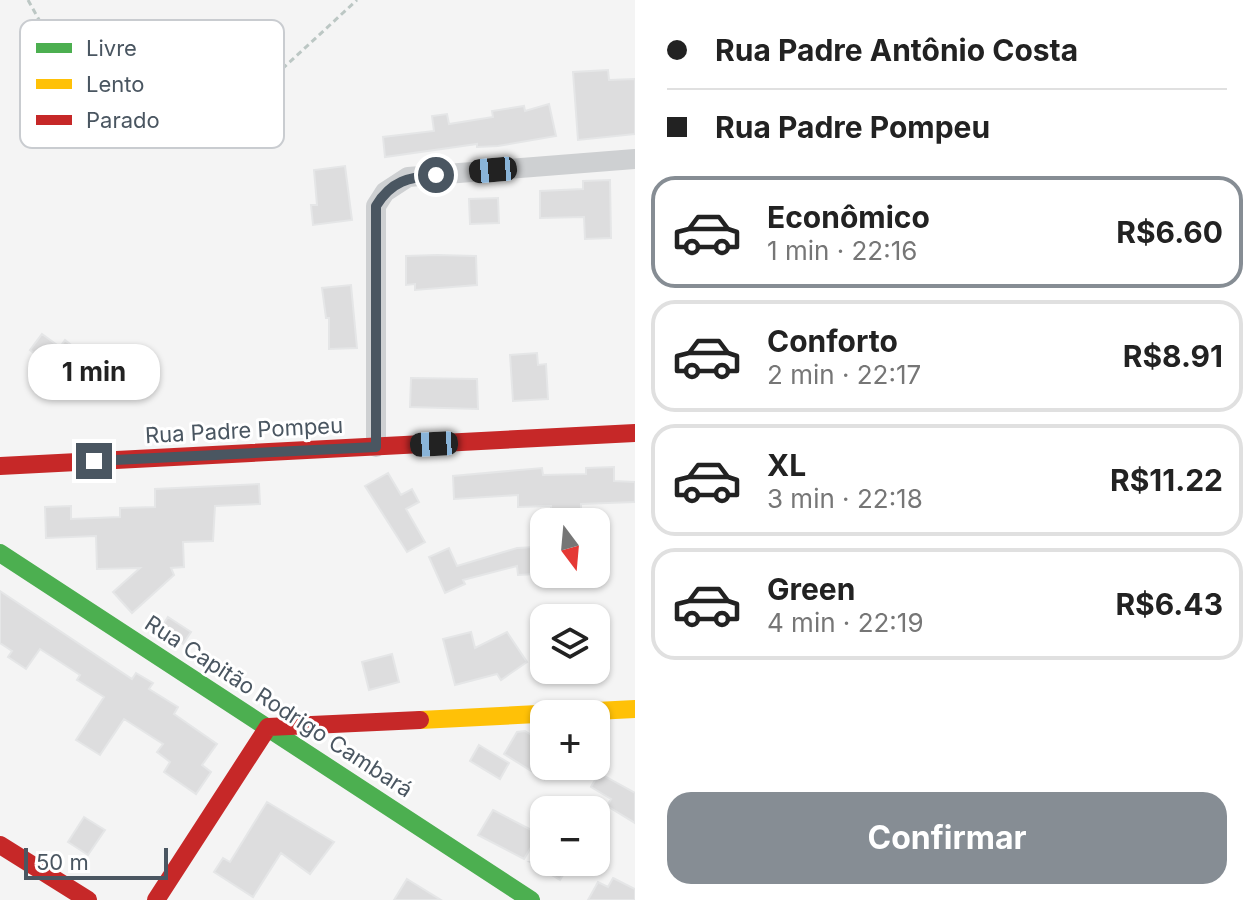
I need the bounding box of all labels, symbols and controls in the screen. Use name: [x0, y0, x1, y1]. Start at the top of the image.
legend: [20, 20, 284, 148]
text: Rua Padre Antônio Costa: [715, 32, 1078, 68]
text: Livre: [86, 35, 137, 61]
text: Lento: [86, 71, 144, 97]
text: Parado: [86, 107, 160, 133]
text: Rua Padre Pompeu: [715, 109, 990, 145]
car: [468, 156, 518, 184]
route start: [418, 157, 454, 193]
icon: car: [671, 196, 743, 268]
text: Econômico: [767, 199, 930, 235]
text: R$6.60: [1116, 214, 1223, 250]
text: 1 min · 22:16: [767, 235, 917, 266]
icon: car: [671, 320, 743, 392]
text: Conforto: [767, 323, 898, 359]
text: R$8.91: [1123, 338, 1223, 374]
callout: 1 min: [28, 345, 160, 401]
text: 1 min: [62, 356, 126, 387]
text: 2 min · 22:17: [767, 359, 921, 390]
street label: Rua Padre Pompeu: [144, 412, 344, 448]
car: [409, 431, 459, 457]
route end: [76, 443, 112, 479]
icon: car: [671, 444, 743, 516]
text: XL: [767, 447, 806, 483]
text: R$11.22: [1110, 462, 1223, 498]
text: 3 min · 22:18: [767, 483, 923, 514]
north arrow: [530, 508, 610, 588]
map controls: [530, 508, 610, 876]
icon: car: [671, 568, 743, 640]
text: Green: [767, 571, 855, 607]
text: R$6.43: [1115, 586, 1223, 622]
button: layers: [530, 604, 610, 684]
text: 4 min · 22:19: [767, 607, 924, 638]
street label: Rua Capitão Rodrigo Cambará: [140, 610, 418, 802]
button: +: [530, 700, 610, 780]
button: Confirmar: [667, 792, 1227, 884]
button: −: [530, 796, 610, 876]
scale bar: [24, 844, 168, 880]
text: 50 m: [36, 849, 89, 875]

